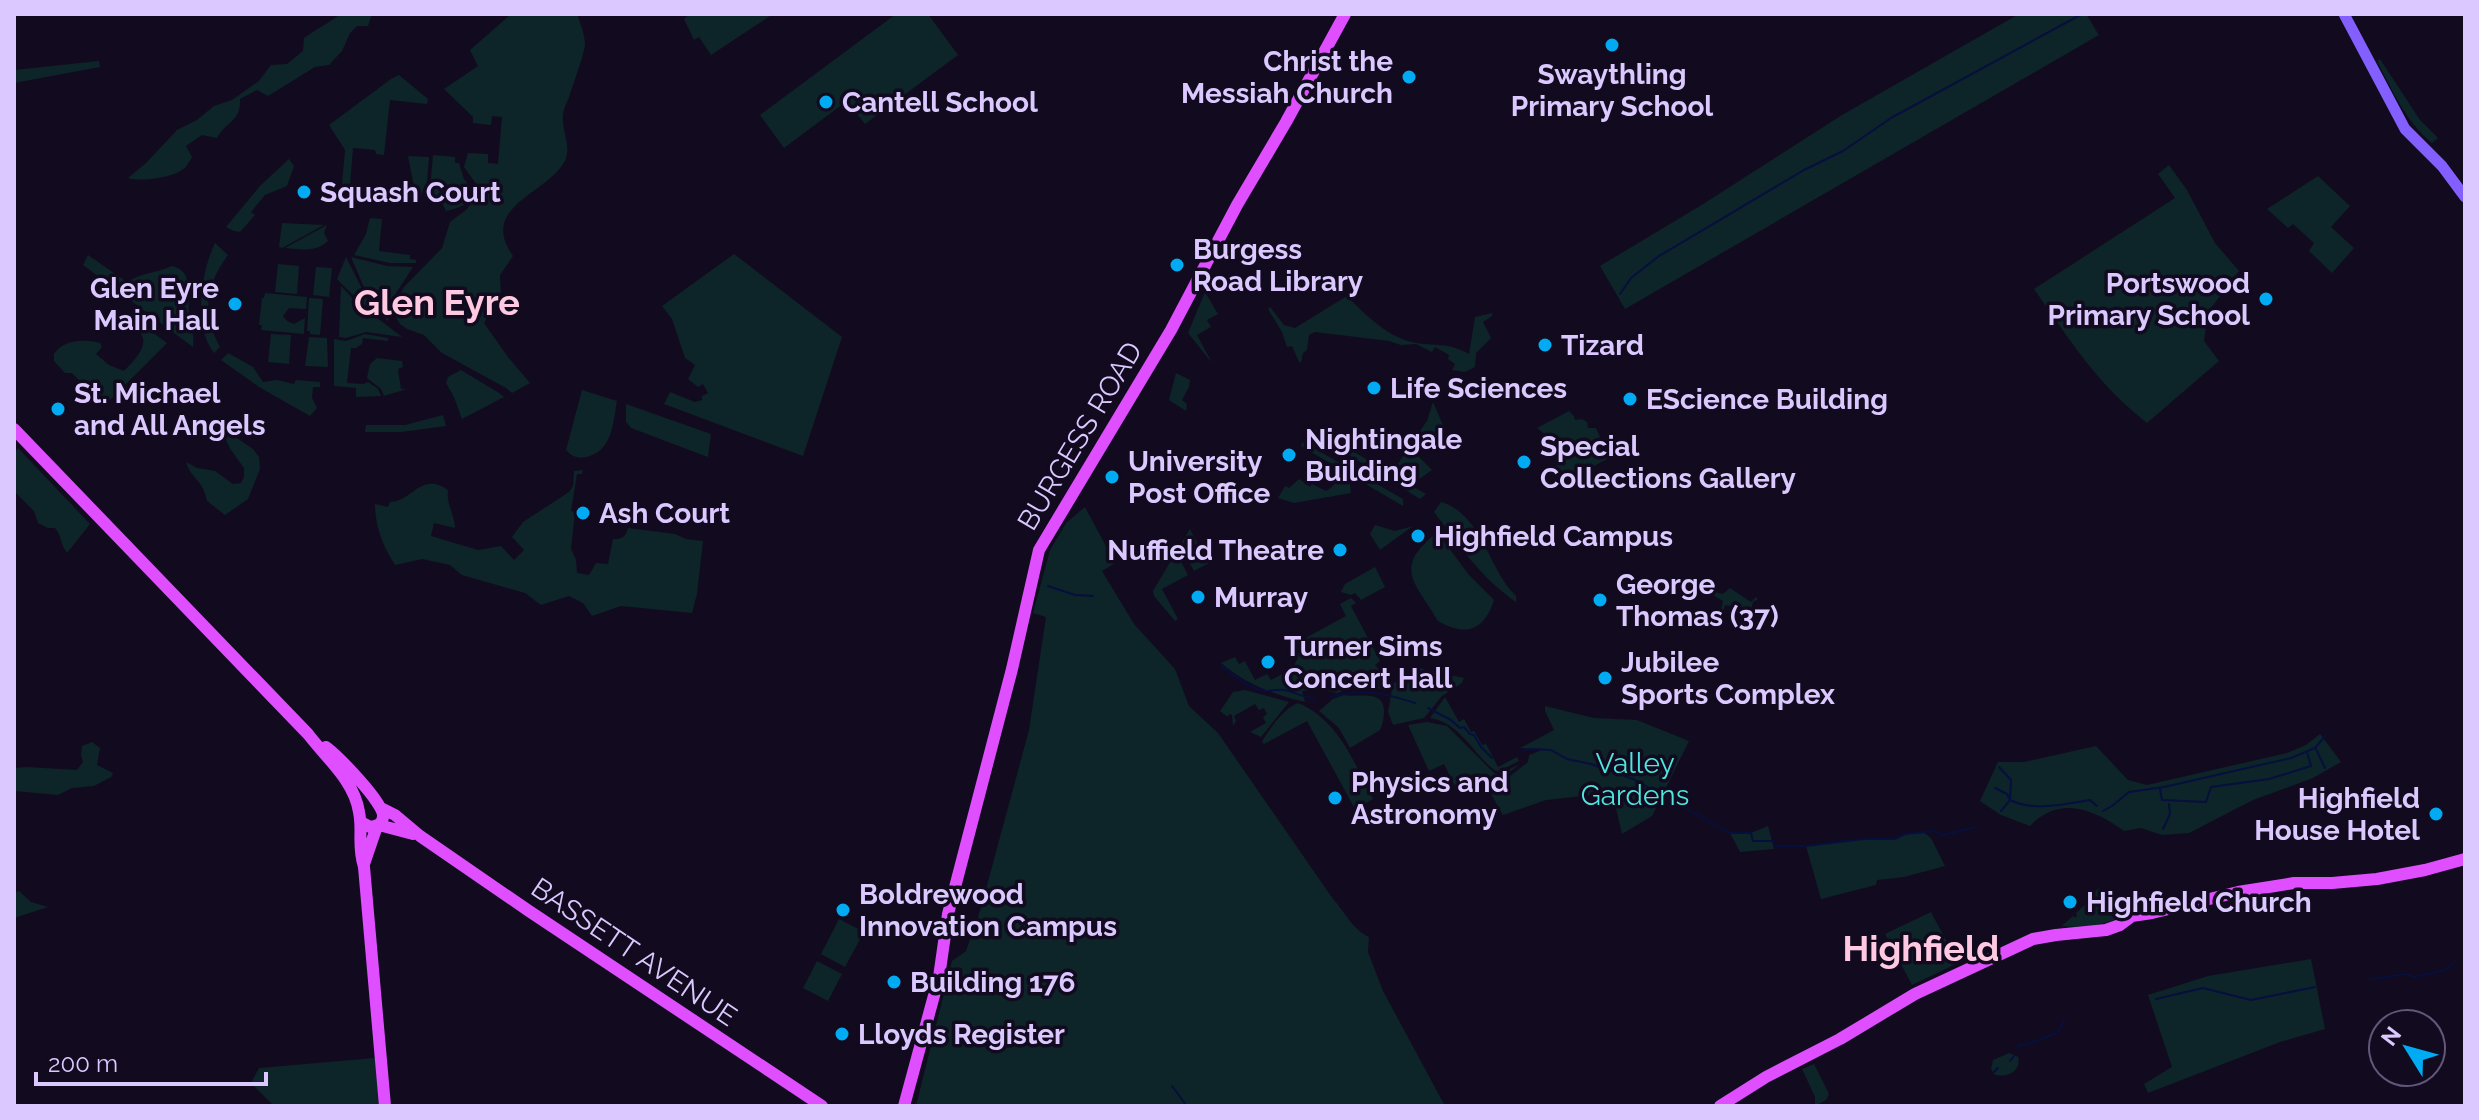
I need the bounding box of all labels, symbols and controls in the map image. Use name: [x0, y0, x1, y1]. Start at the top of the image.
marker: Swaythling Primary School: [1603, 36, 1621, 54]
place label: Christ the Messiah Church: [1181, 45, 1393, 110]
place label: Swaythling Primary School: [1511, 58, 1713, 123]
marker: Christ the Messiah Church: [1400, 68, 1418, 86]
place label: Cantell School: [842, 86, 1038, 119]
marker: Cantell School: [817, 93, 835, 111]
place label: Squash Court: [320, 176, 501, 209]
marker: Squash Court: [295, 183, 313, 201]
place label: Burgess Road Library: [1193, 233, 1364, 298]
marker: Burgess Road Library: [1168, 256, 1186, 274]
place label: Portswood Primary School: [2048, 267, 2250, 332]
place label: Glen Eyre Main Hall: [90, 272, 219, 337]
district label: Glen Eyre: [354, 281, 520, 323]
marker: Portswood Primary School: [2257, 290, 2275, 308]
marker: Glen Eyre Main Hall: [226, 295, 244, 313]
place label: Tizard: [1561, 329, 1644, 362]
street label: BURGESS ROAD: [1011, 336, 1149, 536]
marker: Tizard: [1536, 336, 1554, 354]
place label: Life Sciences: [1390, 372, 1567, 405]
place label: St. Michael and All Angels: [74, 377, 265, 442]
marker: Life Sciences: [1365, 379, 1383, 397]
place label: EScience Building: [1646, 383, 1888, 416]
marker: EScience Building: [1621, 390, 1639, 408]
marker: St. Michael and All Angels: [49, 400, 67, 418]
place label: Nightingale Building: [1305, 423, 1463, 488]
place label: Special Collections Gallery: [1540, 430, 1796, 495]
place label: University Post Office: [1128, 445, 1270, 510]
marker: Nightingale Building: [1280, 446, 1298, 464]
marker: Special Collections Gallery: [1515, 453, 1533, 471]
marker: University Post Office: [1103, 468, 1121, 486]
place label: Ash Court: [599, 497, 730, 530]
marker: Ash Court: [574, 504, 592, 522]
place label: Highfield Campus: [1434, 520, 1673, 553]
marker: Highfield Campus: [1409, 527, 1427, 545]
place label: Nuffield Theatre: [1107, 534, 1324, 567]
marker: Nuffield Theatre: [1331, 541, 1349, 559]
place label: George Thomas (37): [1616, 568, 1779, 633]
place label: Murray: [1214, 581, 1309, 614]
marker: Murray: [1189, 588, 1207, 606]
marker: George Thomas (37): [1591, 591, 1609, 609]
place label: Turner Sims Concert Hall: [1284, 630, 1452, 695]
place label: Jubilee Sports Complex: [1621, 646, 1835, 711]
marker: Turner Sims Concert Hall: [1259, 653, 1277, 671]
marker: Jubilee Sports Complex: [1596, 669, 1614, 687]
park label: Valley Gardens: [1581, 747, 1689, 812]
place label: Physics and Astronomy: [1351, 766, 1508, 831]
place label: Highfield House Hotel: [2254, 782, 2420, 847]
marker: Physics and Astronomy: [1326, 789, 1344, 807]
marker: Highfield House Hotel: [2427, 805, 2445, 823]
street label: BASSETT AVENUE: [525, 871, 743, 1033]
place label: Boldrewood Innovation Campus: [859, 878, 1117, 943]
place label: Highfield Church: [2086, 886, 2312, 919]
marker: Highfield Church: [2061, 893, 2079, 911]
marker: Boldrewood Innovation Campus: [834, 901, 852, 919]
district label: Highfield: [1842, 927, 2000, 969]
place label: Building 176: [910, 966, 1075, 999]
marker: Building 176: [885, 973, 903, 991]
north arrow: [2367, 1008, 2447, 1088]
place label: Lloyds Register: [858, 1018, 1065, 1051]
text: N: [2376, 1021, 2406, 1050]
marker: Lloyds Register: [833, 1025, 851, 1043]
scale bar: [36, 1036, 266, 1086]
text: 200 m: [48, 1049, 118, 1078]

